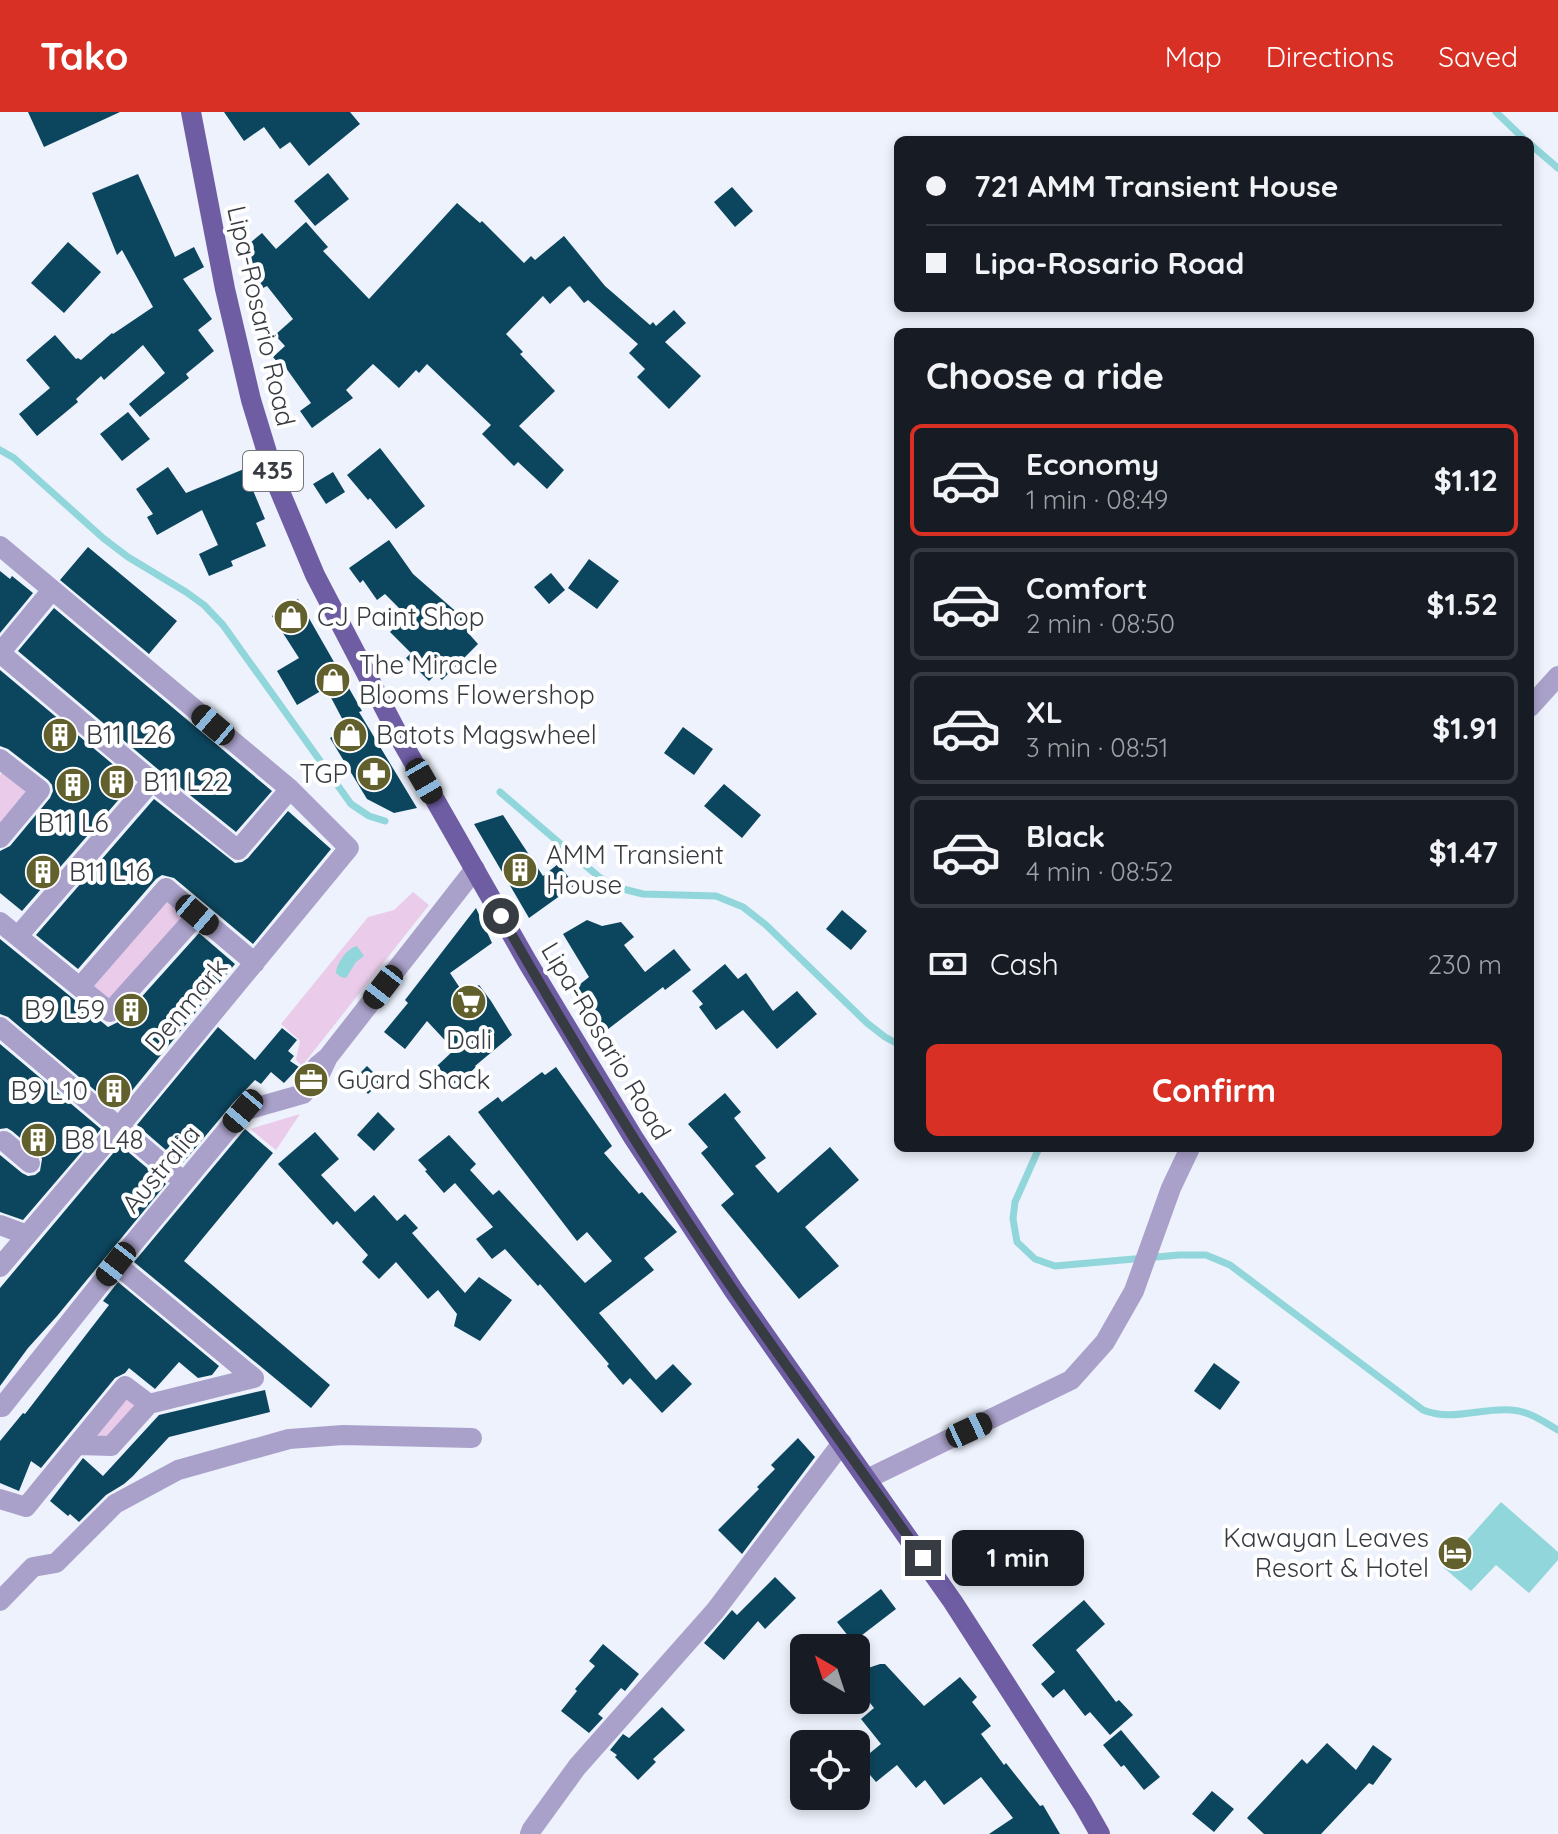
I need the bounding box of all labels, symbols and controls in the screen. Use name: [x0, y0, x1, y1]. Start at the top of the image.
text: Tako: [40, 32, 128, 80]
text: Map: [1165, 39, 1222, 74]
text: Directions: [1266, 39, 1394, 74]
text: Saved: [1438, 39, 1518, 74]
text: 721 AMM Transient House: [974, 167, 1339, 205]
street label: Lipa-Rosario Road: [220, 203, 303, 429]
text: Lipa-Rosario Road: [974, 244, 1244, 282]
text: Choose a ride: [926, 353, 1164, 398]
icon: car: [930, 444, 1002, 516]
text: Economy: [1026, 445, 1159, 483]
road number: 435: [243, 451, 303, 491]
text: $1.12: [1434, 461, 1498, 499]
text: 1 min · 08:49: [1026, 483, 1168, 516]
icon: car: [930, 568, 1002, 640]
text: Comfort: [1026, 569, 1147, 607]
text: $1.52: [1427, 585, 1498, 623]
shop icon: CJ Paint Shop: [272, 598, 310, 636]
place label: CJ Paint Shop: [317, 600, 484, 633]
text: 2 min · 08:50: [1026, 607, 1175, 640]
place label: The Miracle Blooms Flowershop: [359, 648, 595, 711]
shop icon: The Miracle Blooms Flowershop: [314, 661, 352, 699]
icon: car: [930, 692, 1002, 764]
text: XL: [1026, 693, 1063, 731]
car: [187, 700, 239, 750]
text: $1.91: [1432, 709, 1498, 747]
building icon: B11 L26: [41, 716, 79, 754]
shop icon: Batots Magswheel: [331, 716, 369, 754]
place label: B11 L26: [86, 718, 172, 751]
place label: Batots Magswheel: [376, 718, 597, 751]
text: 3 min · 08:51: [1026, 731, 1168, 764]
car: [402, 754, 446, 808]
pharmacy icon: TGP: [355, 755, 393, 793]
place label: TGP: [299, 757, 348, 790]
building icon: B11 L22: [98, 763, 136, 801]
place label: B11 L22: [143, 765, 229, 798]
building icon: B11 L6: [54, 766, 92, 804]
place label: B11 L6: [37, 806, 109, 839]
icon: car: [930, 816, 1002, 888]
text: Black: [1026, 817, 1105, 855]
text: $1.47: [1429, 833, 1498, 871]
place label: AMM Transient House: [546, 838, 724, 901]
building icon: AMM Transient House: [501, 851, 539, 889]
building icon: B11 L16: [24, 853, 62, 891]
place label: B11 L16: [69, 855, 150, 888]
text: 4 min · 08:52: [1026, 855, 1173, 888]
car: [171, 890, 223, 940]
route start: [483, 898, 519, 934]
street label: Lipa-Rosario Road: [534, 936, 679, 1146]
icon: cash: [926, 942, 970, 986]
text: Cash: [990, 945, 1059, 983]
text: 230 m: [1428, 948, 1502, 981]
street label: Denmark: [137, 951, 234, 1058]
car: [359, 961, 407, 1013]
supermarket icon: Dali: [450, 983, 488, 1021]
building icon: B9 L59: [112, 991, 150, 1029]
place label: B9 L59: [24, 993, 105, 1026]
place label: Dali: [446, 1023, 492, 1056]
button: Confirm: [926, 1044, 1502, 1136]
office icon: Guard Shack: [292, 1061, 330, 1099]
place label: Guard Shack: [337, 1063, 490, 1096]
building icon: B9 L10: [95, 1072, 133, 1110]
place label: B9 L10: [11, 1074, 88, 1107]
car: [218, 1085, 268, 1137]
street label: Australia: [114, 1118, 207, 1220]
building icon: B8 L48: [19, 1121, 57, 1159]
place label: B8 L48: [64, 1123, 144, 1156]
car: [92, 1238, 140, 1290]
car: [942, 1409, 996, 1451]
place label: Kawayan Leaves Resort & Hotel: [1223, 1521, 1429, 1584]
callout: 1 min: [951, 1530, 1083, 1586]
hotel icon: Kawayan Leaves Resort & Hotel: [1436, 1534, 1474, 1572]
route end: [905, 1540, 941, 1576]
text: 1 min: [987, 1541, 1050, 1574]
north arrow: [790, 1634, 870, 1714]
map controls: [790, 1634, 870, 1810]
button: locate: [790, 1730, 870, 1810]

